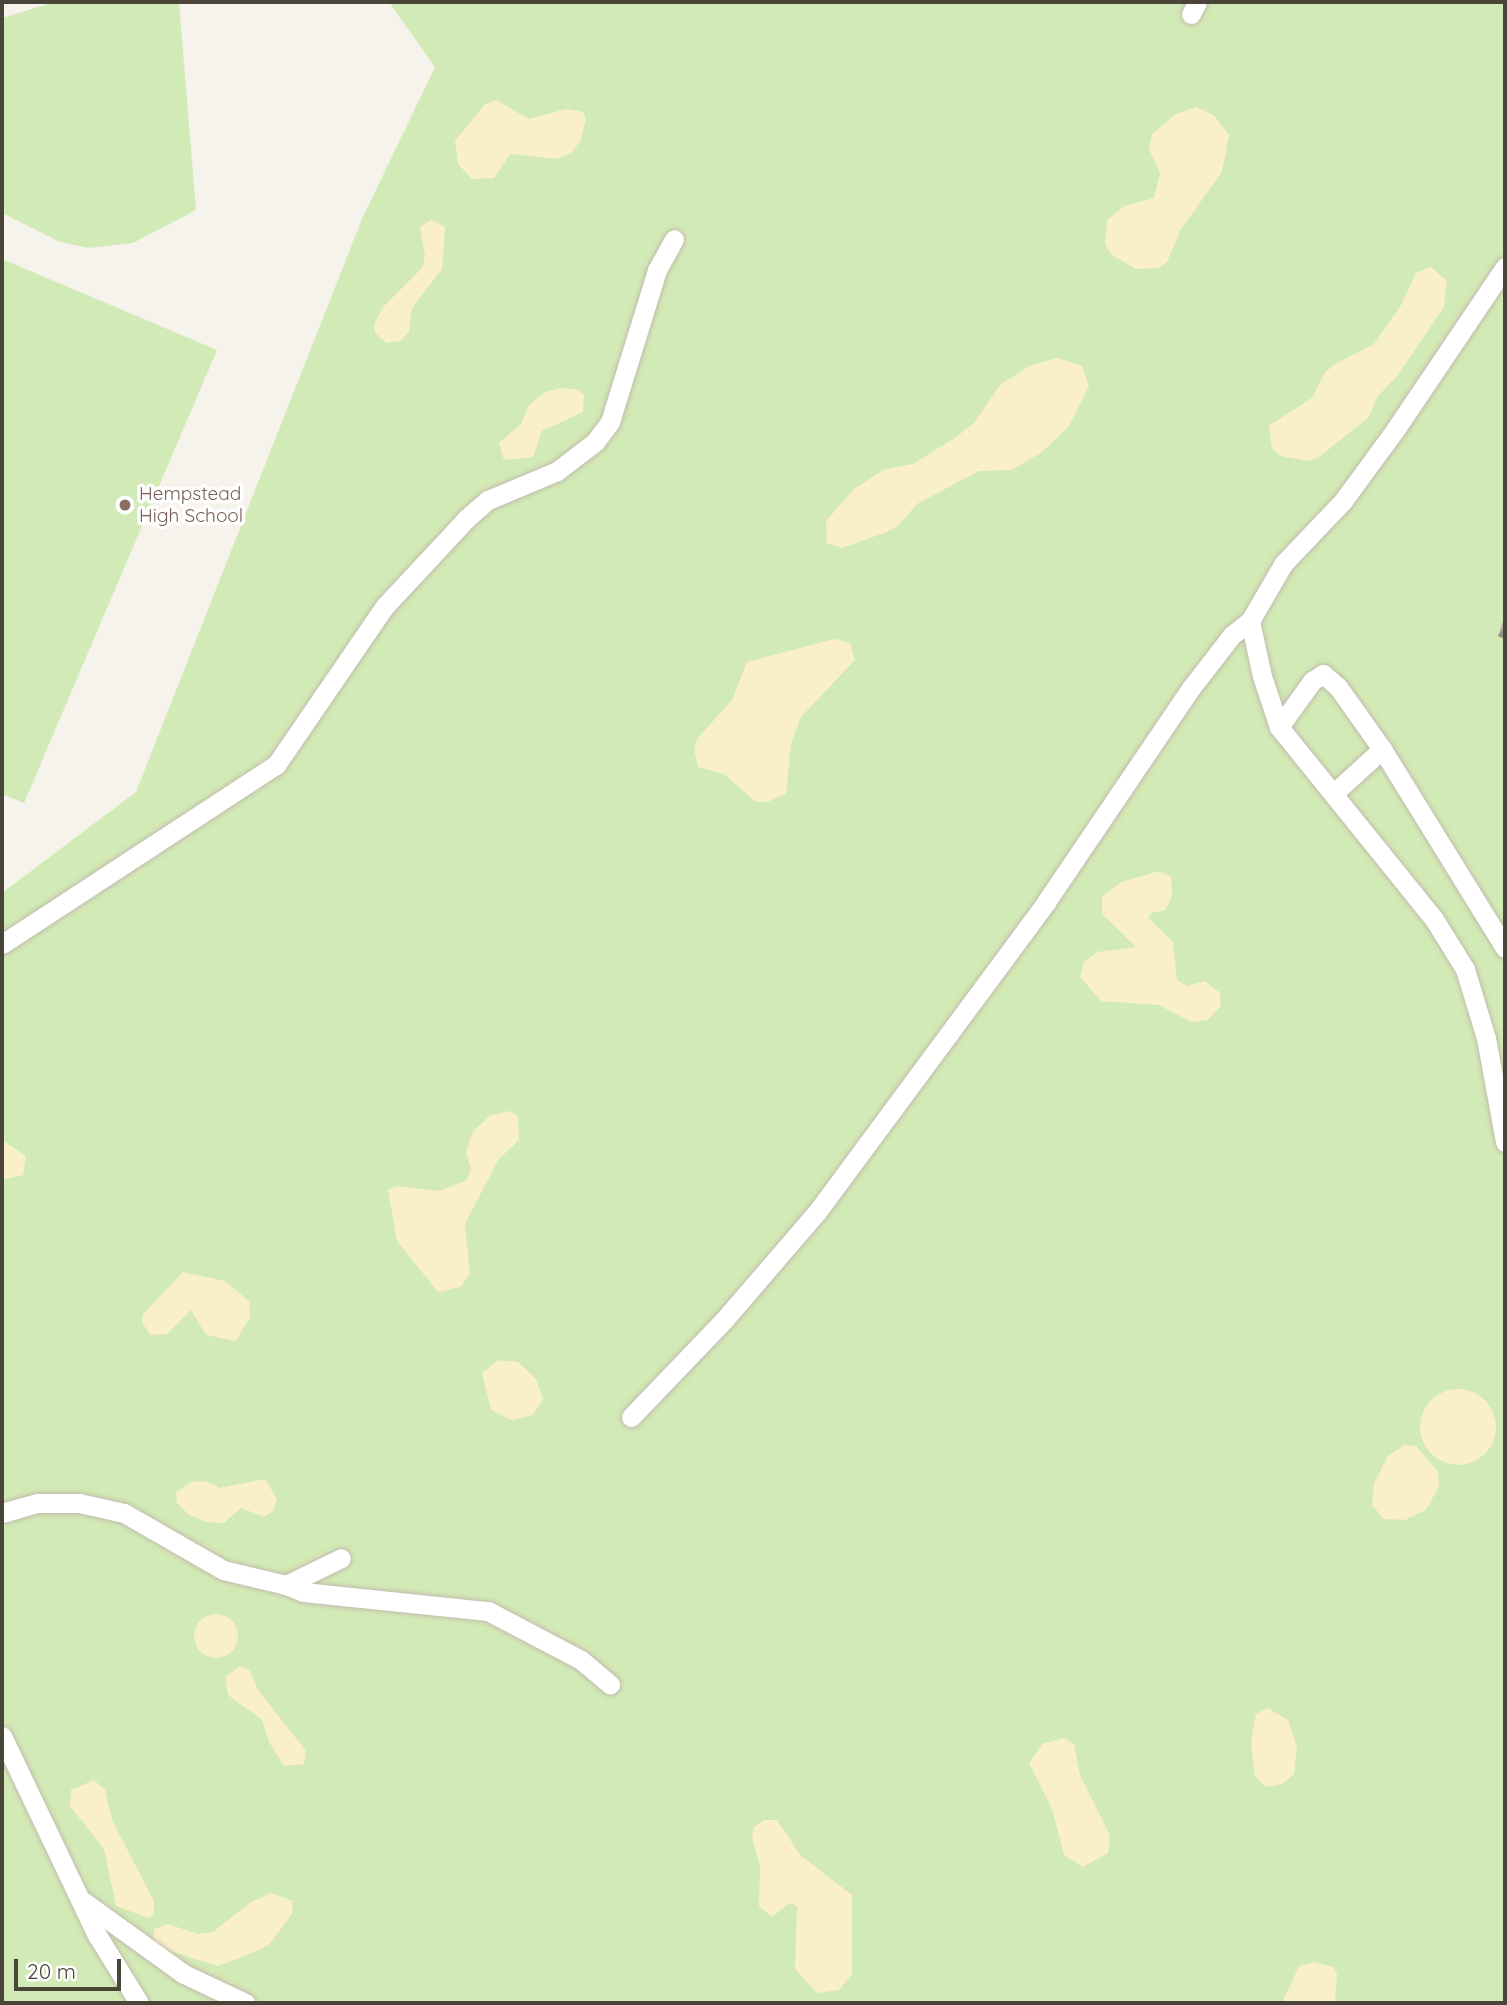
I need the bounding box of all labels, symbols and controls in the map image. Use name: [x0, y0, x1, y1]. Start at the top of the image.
place label: Hempstead High School: [139, 483, 243, 527]
marker: Hempstead High School: [117, 497, 133, 513]
scale bar: [18, 1946, 124, 1990]
text: 20 m: [27, 1958, 76, 1984]

